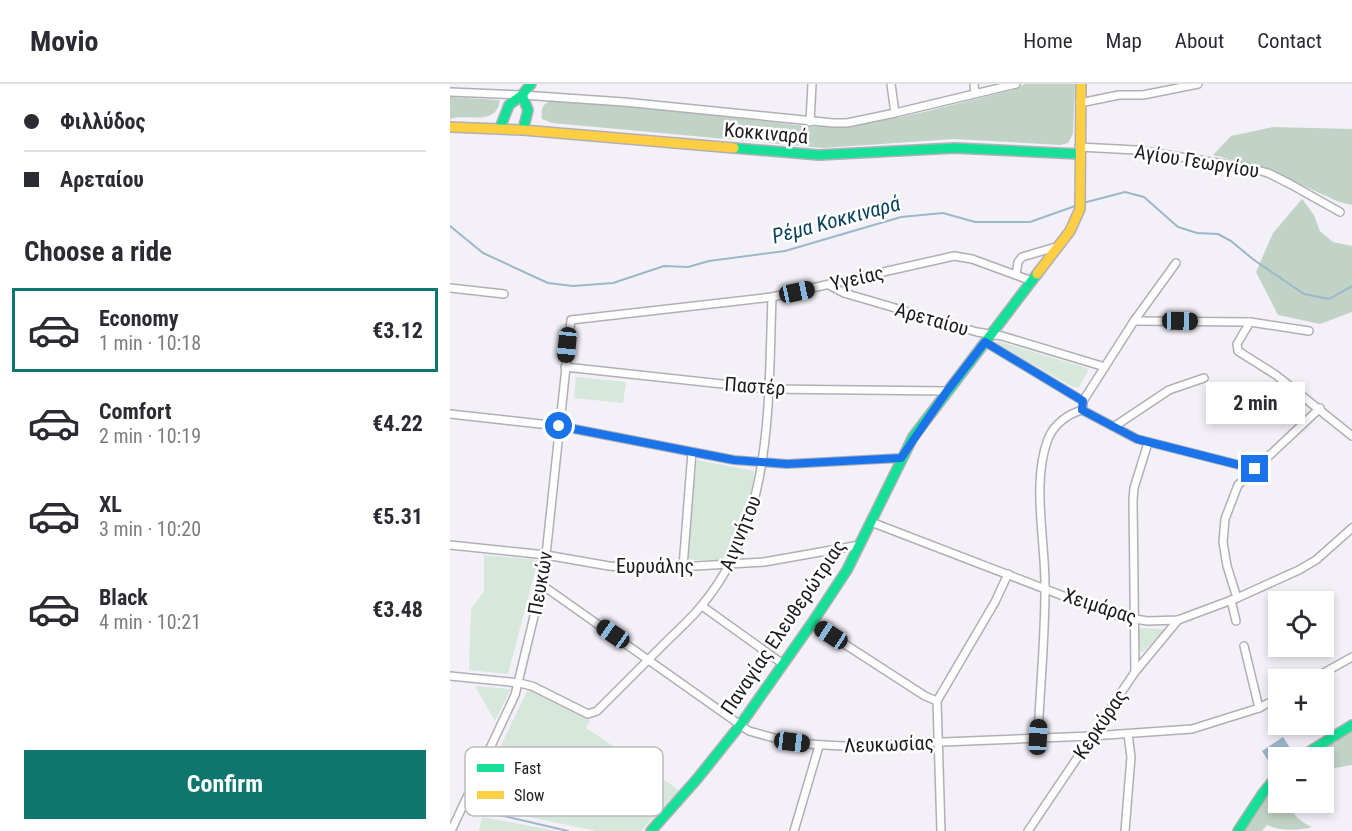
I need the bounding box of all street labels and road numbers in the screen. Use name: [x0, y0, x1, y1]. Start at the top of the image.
street label: Κοκκιναρά: [723, 117, 809, 149]
street label: Αγίου Γεωργίου: [1133, 139, 1261, 183]
street label: Υγείας: [828, 260, 886, 296]
street label: Αρεταίου: [892, 297, 972, 341]
street label: Παστέρ: [724, 372, 786, 400]
street label: Αιγινήτου: [714, 492, 766, 574]
street label: Παναγίας Ελευθερώτριας: [715, 535, 851, 719]
street label: Πευκών: [523, 549, 557, 617]
street label: Ευρυάλης: [616, 554, 694, 578]
street label: Χειμάρας: [1060, 583, 1140, 629]
street label: Κερκύρας: [1068, 685, 1132, 763]
street label: Λευκωσίας: [844, 730, 934, 758]

